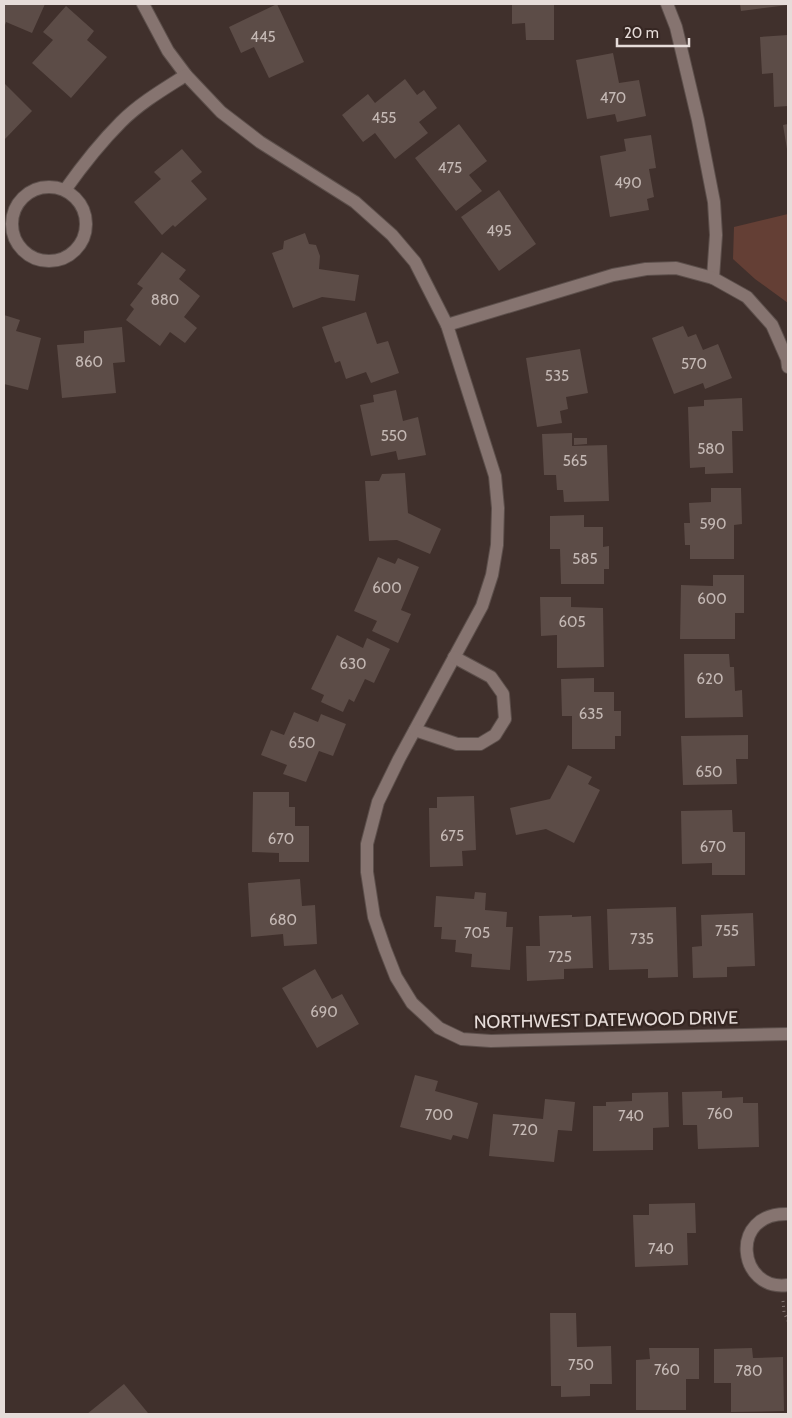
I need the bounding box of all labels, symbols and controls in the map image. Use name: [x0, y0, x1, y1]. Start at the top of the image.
scale bar: [617, 15, 690, 47]
text: 20 m: [624, 24, 659, 42]
house number: 445: [250, 28, 276, 46]
house number: 470: [600, 89, 626, 107]
house number: 455: [372, 109, 396, 127]
house number: 475: [438, 159, 462, 177]
house number: 490: [614, 174, 642, 192]
house number: 495: [486, 222, 512, 240]
house number: 880: [151, 291, 179, 309]
house number: 860: [75, 353, 103, 371]
house number: 570: [681, 355, 707, 373]
house number: 535: [545, 367, 569, 385]
house number: 550: [381, 427, 407, 445]
house number: 580: [697, 440, 725, 458]
house number: 565: [563, 452, 587, 470]
house number: 590: [699, 515, 727, 533]
house number: 585: [572, 550, 598, 568]
house number: 600: [372, 579, 402, 597]
house number: 600: [697, 590, 727, 608]
house number: 605: [558, 613, 586, 631]
house number: 630: [339, 655, 367, 673]
house number: 620: [697, 670, 723, 688]
house number: 635: [579, 705, 603, 723]
house number: 650: [288, 734, 316, 752]
house number: 650: [695, 763, 723, 781]
house number: 675: [440, 827, 464, 845]
house number: 670: [268, 830, 294, 848]
house number: 670: [700, 838, 726, 856]
house number: 680: [269, 911, 297, 929]
house number: 755: [715, 922, 739, 940]
house number: 705: [464, 924, 490, 942]
house number: 735: [630, 930, 654, 948]
house number: 725: [548, 948, 572, 966]
house number: 690: [310, 1003, 338, 1021]
street label: NORTHWEST DATEWOOD DRIVE: [474, 1007, 738, 1033]
house number: 760: [707, 1105, 733, 1123]
house number: 700: [425, 1106, 453, 1124]
house number: 740: [618, 1107, 644, 1125]
house number: 720: [512, 1121, 538, 1139]
house number: 740: [648, 1240, 674, 1258]
house number: 750: [568, 1356, 594, 1374]
house number: 760: [654, 1361, 680, 1379]
house number: 780: [735, 1362, 763, 1380]

